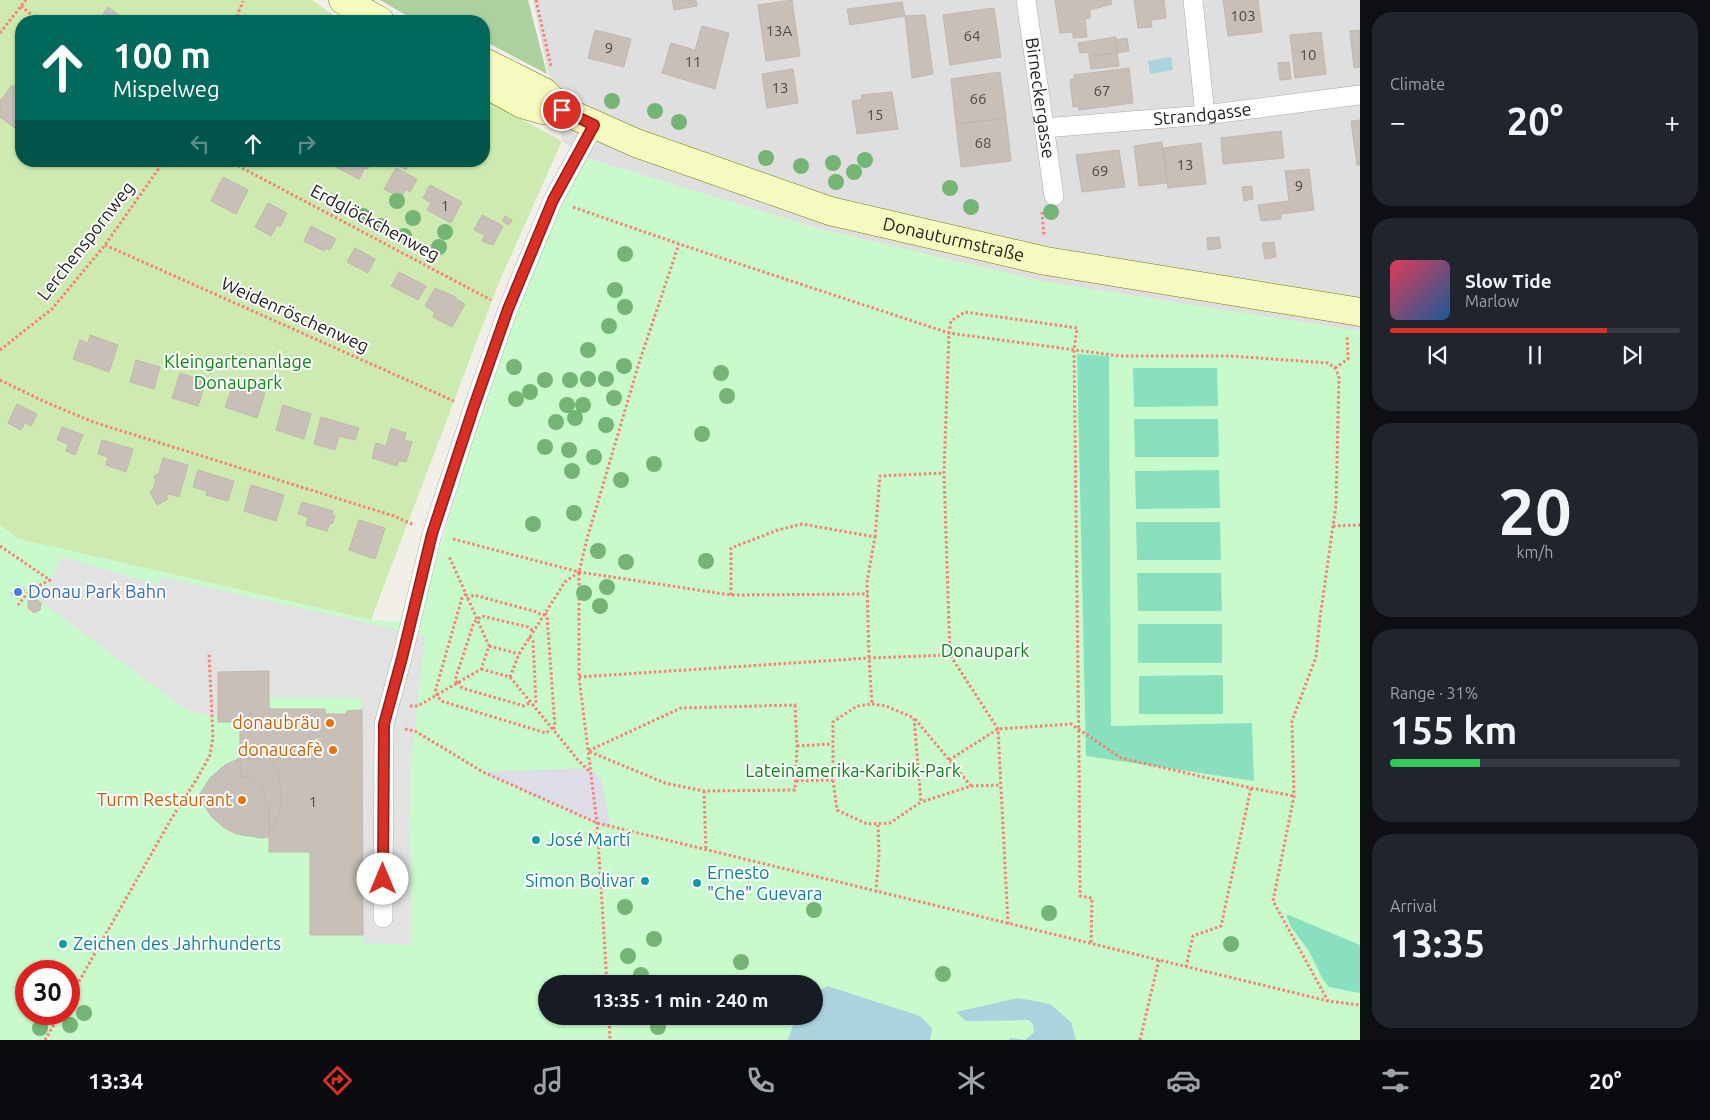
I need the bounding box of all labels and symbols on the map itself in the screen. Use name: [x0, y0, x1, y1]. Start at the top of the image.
house number: 103: [1230, 7, 1256, 24]
house number: 13A: [766, 22, 793, 39]
house number: 64: [964, 27, 980, 44]
street label: Birneckergasse: [1022, 36, 1060, 160]
house number: 9: [605, 39, 613, 56]
house number: 10: [1300, 46, 1316, 63]
house number: 11: [685, 53, 701, 70]
house number: 13: [772, 79, 788, 96]
house number: 67: [1094, 82, 1110, 99]
pin: [541, 89, 583, 131]
house number: 66: [970, 90, 986, 107]
street label: Strandgasse: [1152, 98, 1253, 128]
house number: 15: [867, 106, 883, 123]
house number: 68: [975, 134, 991, 151]
house number: 13: [1177, 156, 1193, 173]
house number: 69: [1092, 162, 1108, 179]
street label: Lerchenspornweg: [33, 177, 138, 304]
house number: 9: [1295, 177, 1303, 194]
street label: Erdglöckchenweg: [308, 180, 443, 265]
house number: 1: [441, 197, 449, 214]
street label: Donauturmstraße: [881, 213, 1027, 265]
street label: Weidenröschenweg: [218, 272, 372, 356]
park label: Kleingartenanlage Donaupark: [164, 351, 312, 392]
place label: Donau Park Bahn: [28, 581, 166, 601]
marker: Donau Park Bahn: [12, 586, 24, 598]
park label: Donaupark: [941, 640, 1029, 660]
place label: donaubräu: [232, 712, 320, 732]
marker: donaubräu: [324, 717, 336, 729]
place label: donaucafè: [238, 739, 323, 759]
marker: donaucafè: [327, 744, 339, 756]
park label: Lateinamerika-Karibik-Park: [745, 760, 961, 780]
place label: Turm Restaurant: [97, 789, 232, 809]
house number: 1: [309, 793, 317, 810]
marker: Turm Restaurant: [236, 794, 248, 806]
place label: José Martí: [546, 829, 631, 849]
marker: José Martí: [530, 834, 542, 846]
position arrow: [356, 852, 408, 904]
place label: Ernesto "Che" Guevara: [707, 862, 823, 903]
place label: Simon Bolivar: [525, 870, 635, 890]
marker: Simon Bolivar: [639, 875, 651, 887]
marker: Ernesto "Che" Guevara: [691, 877, 703, 889]
place label: Zeichen des Jahrhunderts: [73, 933, 281, 953]
marker: Zeichen des Jahrhunderts: [57, 938, 69, 950]
speed limit sign: 30: [15, 960, 80, 1025]

